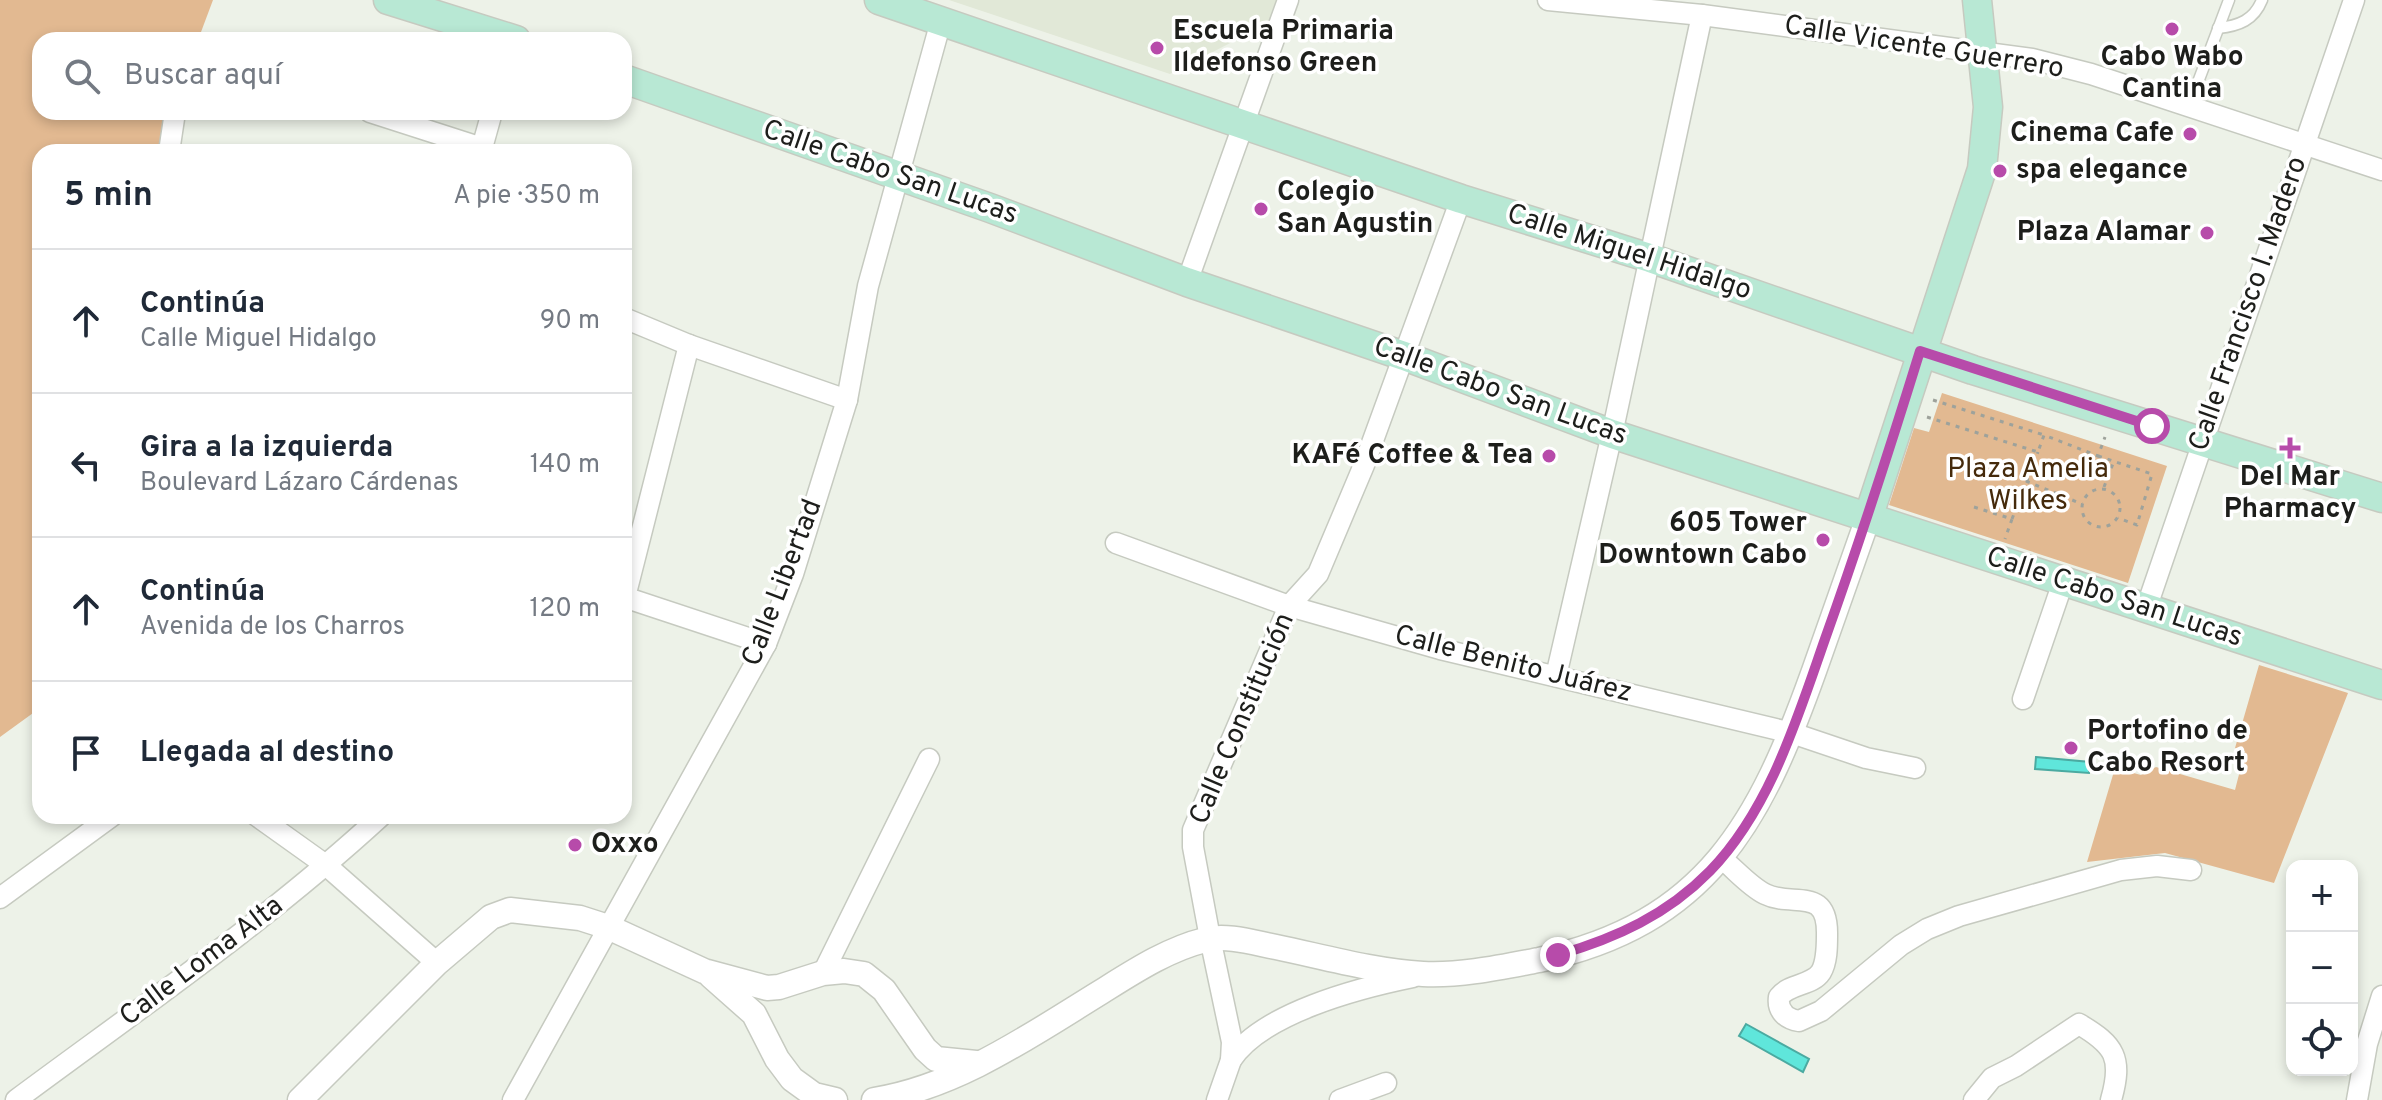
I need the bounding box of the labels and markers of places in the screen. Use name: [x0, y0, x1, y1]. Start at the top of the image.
place label: Escuela Primaria Ildefonso Green: [1173, 14, 1394, 82]
marker: Cabo Wabo Cantina: [2163, 20, 2181, 38]
marker: Escuela Primaria Ildefonso Green: [1148, 39, 1166, 57]
place label: Cabo Wabo Cantina: [2101, 40, 2244, 108]
place label: Cinema Cafe: [2010, 116, 2174, 152]
marker: Cinema Cafe: [2181, 125, 2199, 143]
place label: spa elegance: [2016, 153, 2188, 189]
marker: spa elegance: [1991, 162, 2009, 180]
place label: Colegio San Agustin: [1277, 175, 1433, 243]
marker: Colegio San Agustin: [1252, 200, 1270, 218]
place label: Plaza Alamar: [2017, 215, 2191, 251]
marker: Plaza Alamar: [2198, 224, 2216, 242]
place label: KAFé Coffee & Tea: [1291, 438, 1533, 474]
marker: Del Mar Pharmacy: [2281, 439, 2299, 457]
marker: KAFé Coffee & Tea: [1540, 447, 1558, 465]
place label: Del Mar Pharmacy: [2224, 460, 2356, 528]
place label: 605 Tower Downtown Cabo: [1598, 506, 1807, 574]
marker: 605 Tower Downtown Cabo: [1814, 531, 1832, 549]
place label: Portofino de Cabo Resort: [2087, 714, 2248, 782]
marker: Portofino de Cabo Resort: [2062, 739, 2080, 757]
place label: Oxxo: [591, 827, 659, 863]
marker: Oxxo: [566, 836, 584, 854]

